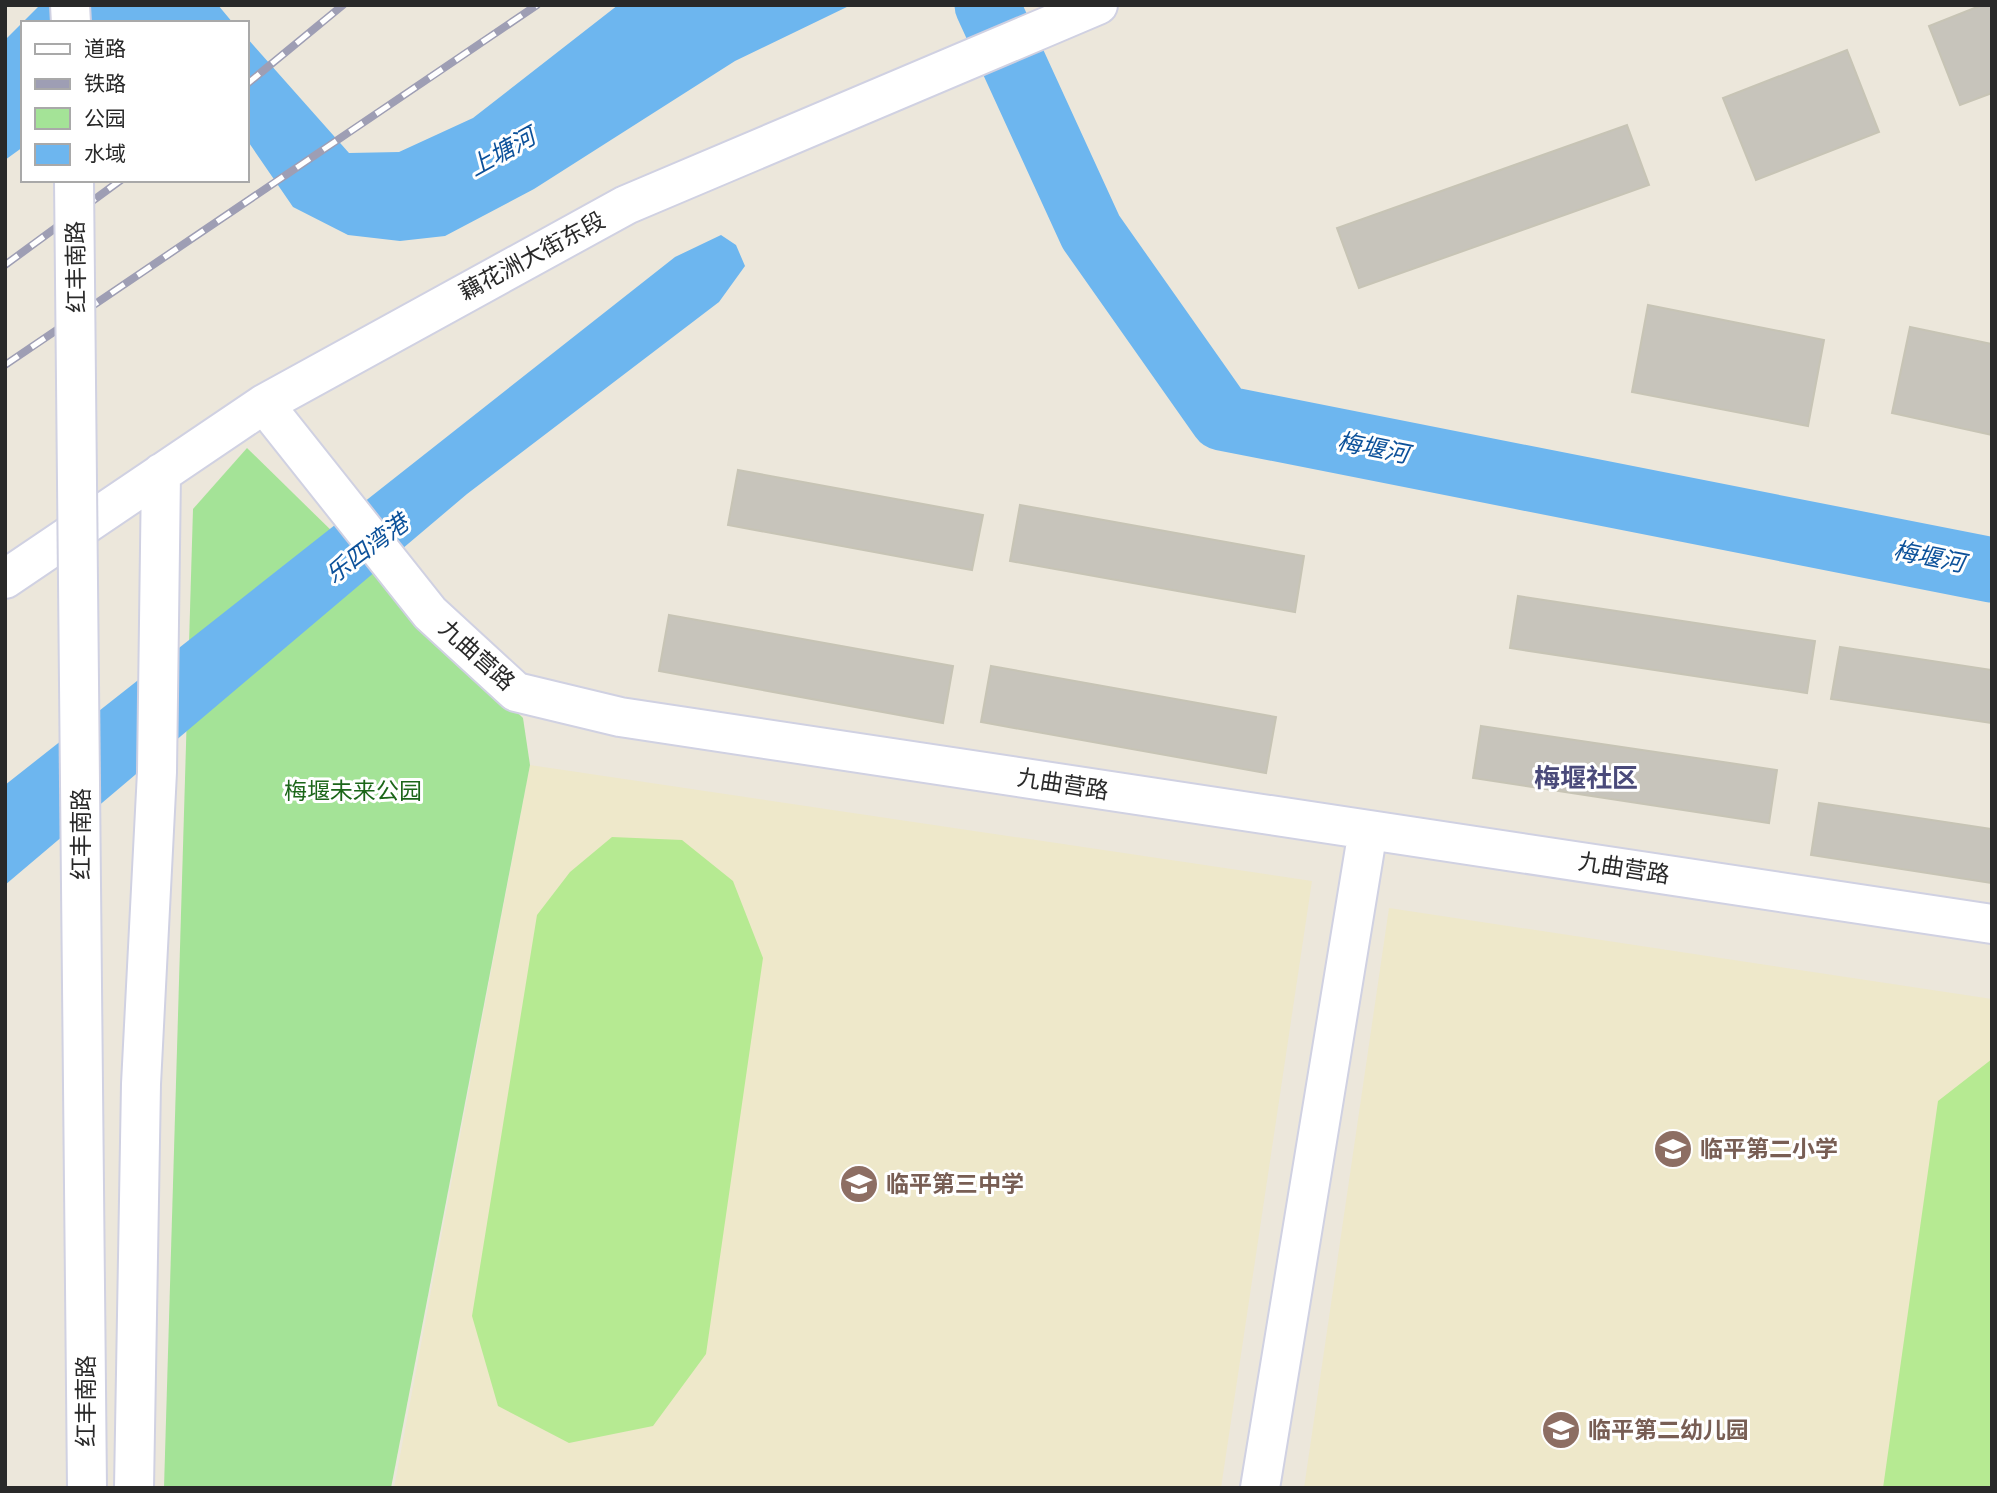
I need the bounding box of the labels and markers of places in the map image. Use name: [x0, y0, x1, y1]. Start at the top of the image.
school or university icon: 临平第二小学: [1652, 1128, 1694, 1170]
place label: 临平第二小学: [1700, 1132, 1838, 1164]
school or university icon: 临平第三中学: [838, 1163, 880, 1205]
place label: 临平第三中学: [886, 1167, 1024, 1199]
school or university icon: 临平第二幼儿园: [1540, 1409, 1582, 1451]
place label: 临平第二幼儿园: [1588, 1413, 1749, 1445]

